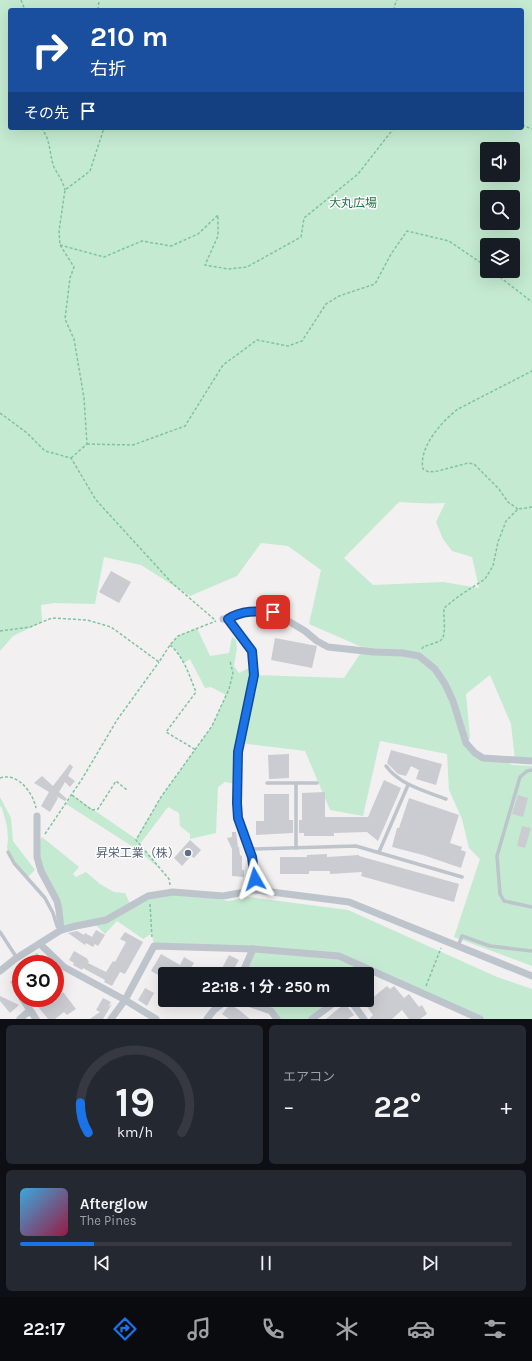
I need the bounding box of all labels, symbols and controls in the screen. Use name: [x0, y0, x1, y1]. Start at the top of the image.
text: 210 m: [90, 20, 168, 53]
icon: right: [24, 24, 76, 76]
text: 右折: [90, 58, 126, 80]
icon: arrive: [77, 100, 99, 122]
text: その先: [24, 104, 69, 122]
map controls: [480, 142, 520, 278]
button: sound: [480, 142, 520, 182]
button: search: [480, 190, 520, 230]
park label: 大丸広場: [329, 196, 377, 210]
button: layers: [480, 238, 520, 278]
pin: [256, 595, 290, 629]
icon: arrive: [262, 601, 284, 623]
place label: 昇栄工業（株）: [96, 846, 180, 860]
marker: 昇栄工業（株）: [183, 848, 193, 858]
position arrow: [234, 858, 276, 900]
speed limit sign: 30: [12, 955, 64, 1007]
text: 22:18 · 1 分 · 250 m: [202, 978, 330, 996]
text: エアコン: [283, 1069, 335, 1084]
text: 19: [114, 1077, 155, 1125]
text: 22°: [374, 1089, 421, 1125]
text: −: [283, 1094, 295, 1120]
text: +: [500, 1094, 512, 1120]
text: km/h: [116, 1123, 153, 1140]
text: Afterglow: [80, 1195, 148, 1213]
text: The Pines: [80, 1213, 137, 1228]
icon: previous: [91, 1252, 113, 1274]
icon: pause: [255, 1252, 277, 1274]
icon: next: [419, 1252, 441, 1274]
icon: directions: [111, 1315, 139, 1343]
icon: music: [185, 1315, 213, 1343]
icon: phone: [259, 1315, 287, 1343]
icon: climate: [333, 1315, 361, 1343]
icon: car: [407, 1315, 435, 1343]
icon: filters: [481, 1315, 509, 1343]
text: 22:17: [23, 1318, 65, 1340]

